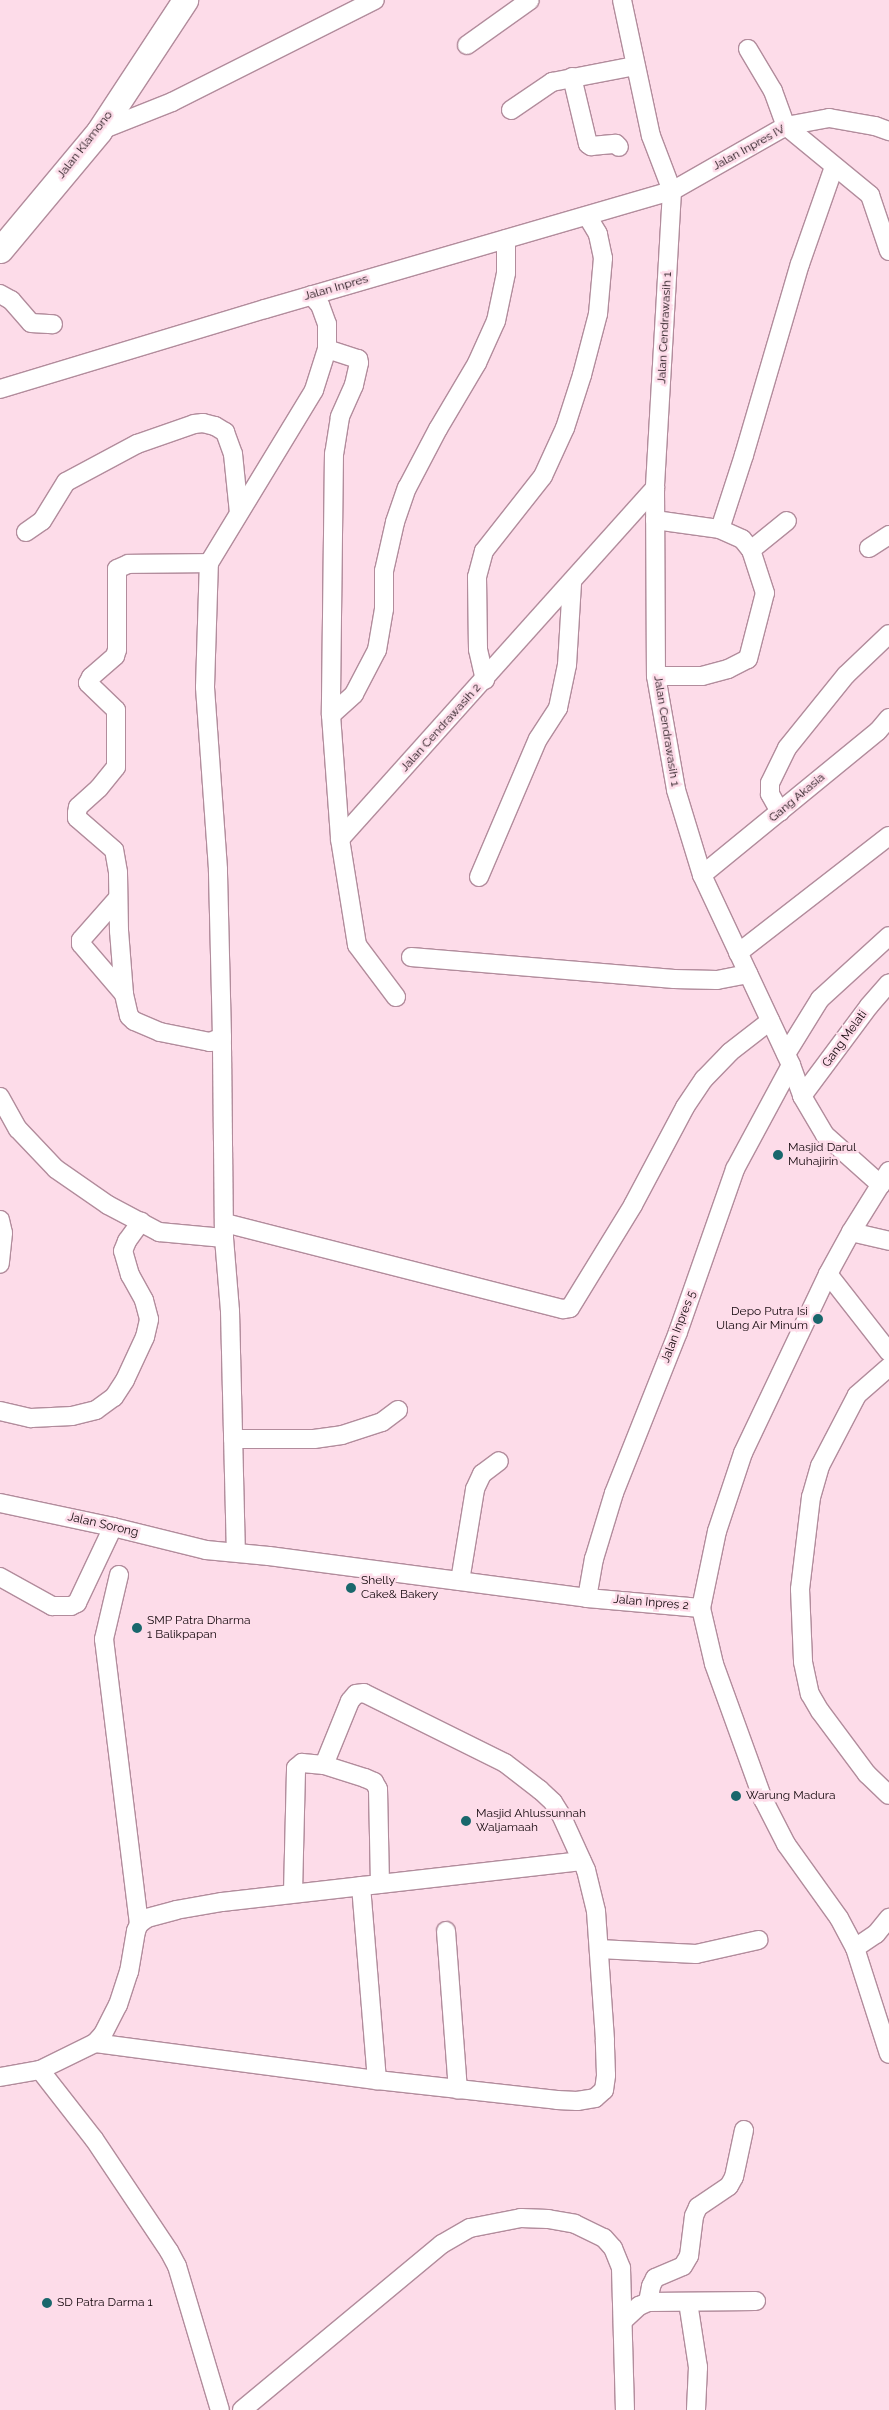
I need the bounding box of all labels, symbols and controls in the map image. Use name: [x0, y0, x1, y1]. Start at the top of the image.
street label: Jalan Klamono: [54, 108, 116, 182]
street label: Jalan Inpres IV: [710, 122, 788, 174]
street label: Jalan Inpres: [302, 272, 370, 304]
street label: Jalan Cendrawasih 1: [655, 272, 675, 384]
street label: Jalan Cendrawasih 1: [650, 675, 682, 787]
street label: Jalan Cendrawasih 2: [398, 681, 484, 775]
street label: Gang Akasia: [766, 770, 828, 826]
street label: Gang Melati: [820, 1008, 870, 1070]
place label: Masjid Darul Muhajirin: [788, 1141, 856, 1169]
marker: Masjid Darul Muhajirin: [772, 1149, 784, 1161]
street label: Jalan Inpres 5: [659, 1289, 699, 1365]
place label: Depo Putra Isi Ulang Air Minum: [715, 1305, 808, 1333]
marker: Depo Putra Isi Ulang Air Minum: [812, 1313, 824, 1325]
street label: Jalan Sorong: [66, 1510, 140, 1540]
place label: Shelly Cake& Bakery: [361, 1574, 438, 1602]
marker: Shelly Cake& Bakery: [345, 1582, 357, 1594]
street label: Jalan Inpres 2: [613, 1593, 689, 1613]
place label: SMP Patra Dharma 1 Balikpapan: [147, 1614, 251, 1642]
marker: SMP Patra Dharma 1 Balikpapan: [131, 1622, 143, 1634]
place label: Warung Madura: [746, 1789, 836, 1803]
marker: Warung Madura: [730, 1790, 742, 1802]
place label: Masjid Ahlussunnah Waljamaah: [476, 1807, 586, 1835]
marker: Masjid Ahlussunnah Waljamaah: [460, 1815, 472, 1827]
place label: SD Patra Darma 1: [57, 2296, 153, 2310]
marker: SD Patra Darma 1: [41, 2297, 53, 2309]

